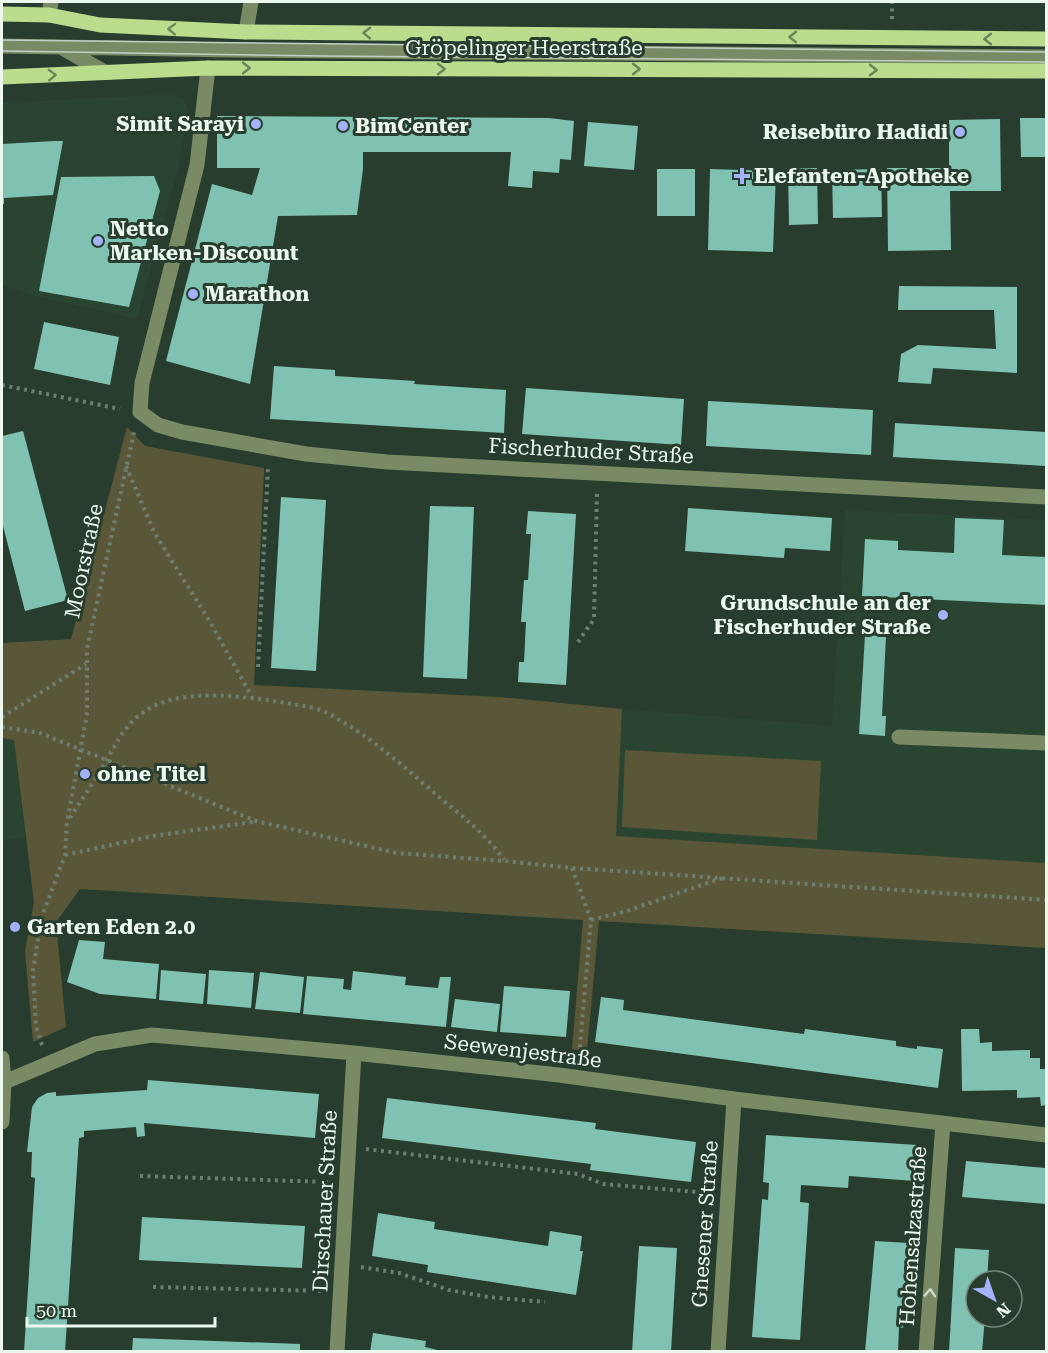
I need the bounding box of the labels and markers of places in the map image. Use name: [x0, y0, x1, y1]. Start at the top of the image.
place label: Simit Sarayi: [116, 112, 244, 136]
place label: BimCenter: [355, 114, 469, 138]
marker: Simit Sarayi: [249, 117, 263, 131]
marker: BimCenter: [336, 119, 350, 133]
place label: Reisebüro Hadidi: [763, 120, 948, 144]
marker: Reisebüro Hadidi: [953, 125, 967, 139]
place label: Elefanten-Apotheke: [754, 164, 969, 188]
marker: Elefanten-Apotheke: [735, 169, 749, 183]
place label: Netto Marken-Discount: [110, 217, 299, 265]
marker: Netto Marken-Discount: [91, 234, 105, 248]
place label: Marathon: [205, 282, 309, 306]
marker: Marathon: [186, 287, 200, 301]
place label: Grundschule an der Fischerhuder Straße: [713, 591, 931, 639]
marker: Grundschule an der Fischerhuder Straße: [936, 608, 950, 622]
place label: ohne Titel: [97, 762, 206, 786]
marker: ohne Titel: [78, 767, 92, 781]
place label: Garten Eden 2.0: [27, 915, 195, 939]
marker: Garten Eden 2.0: [8, 920, 22, 934]

